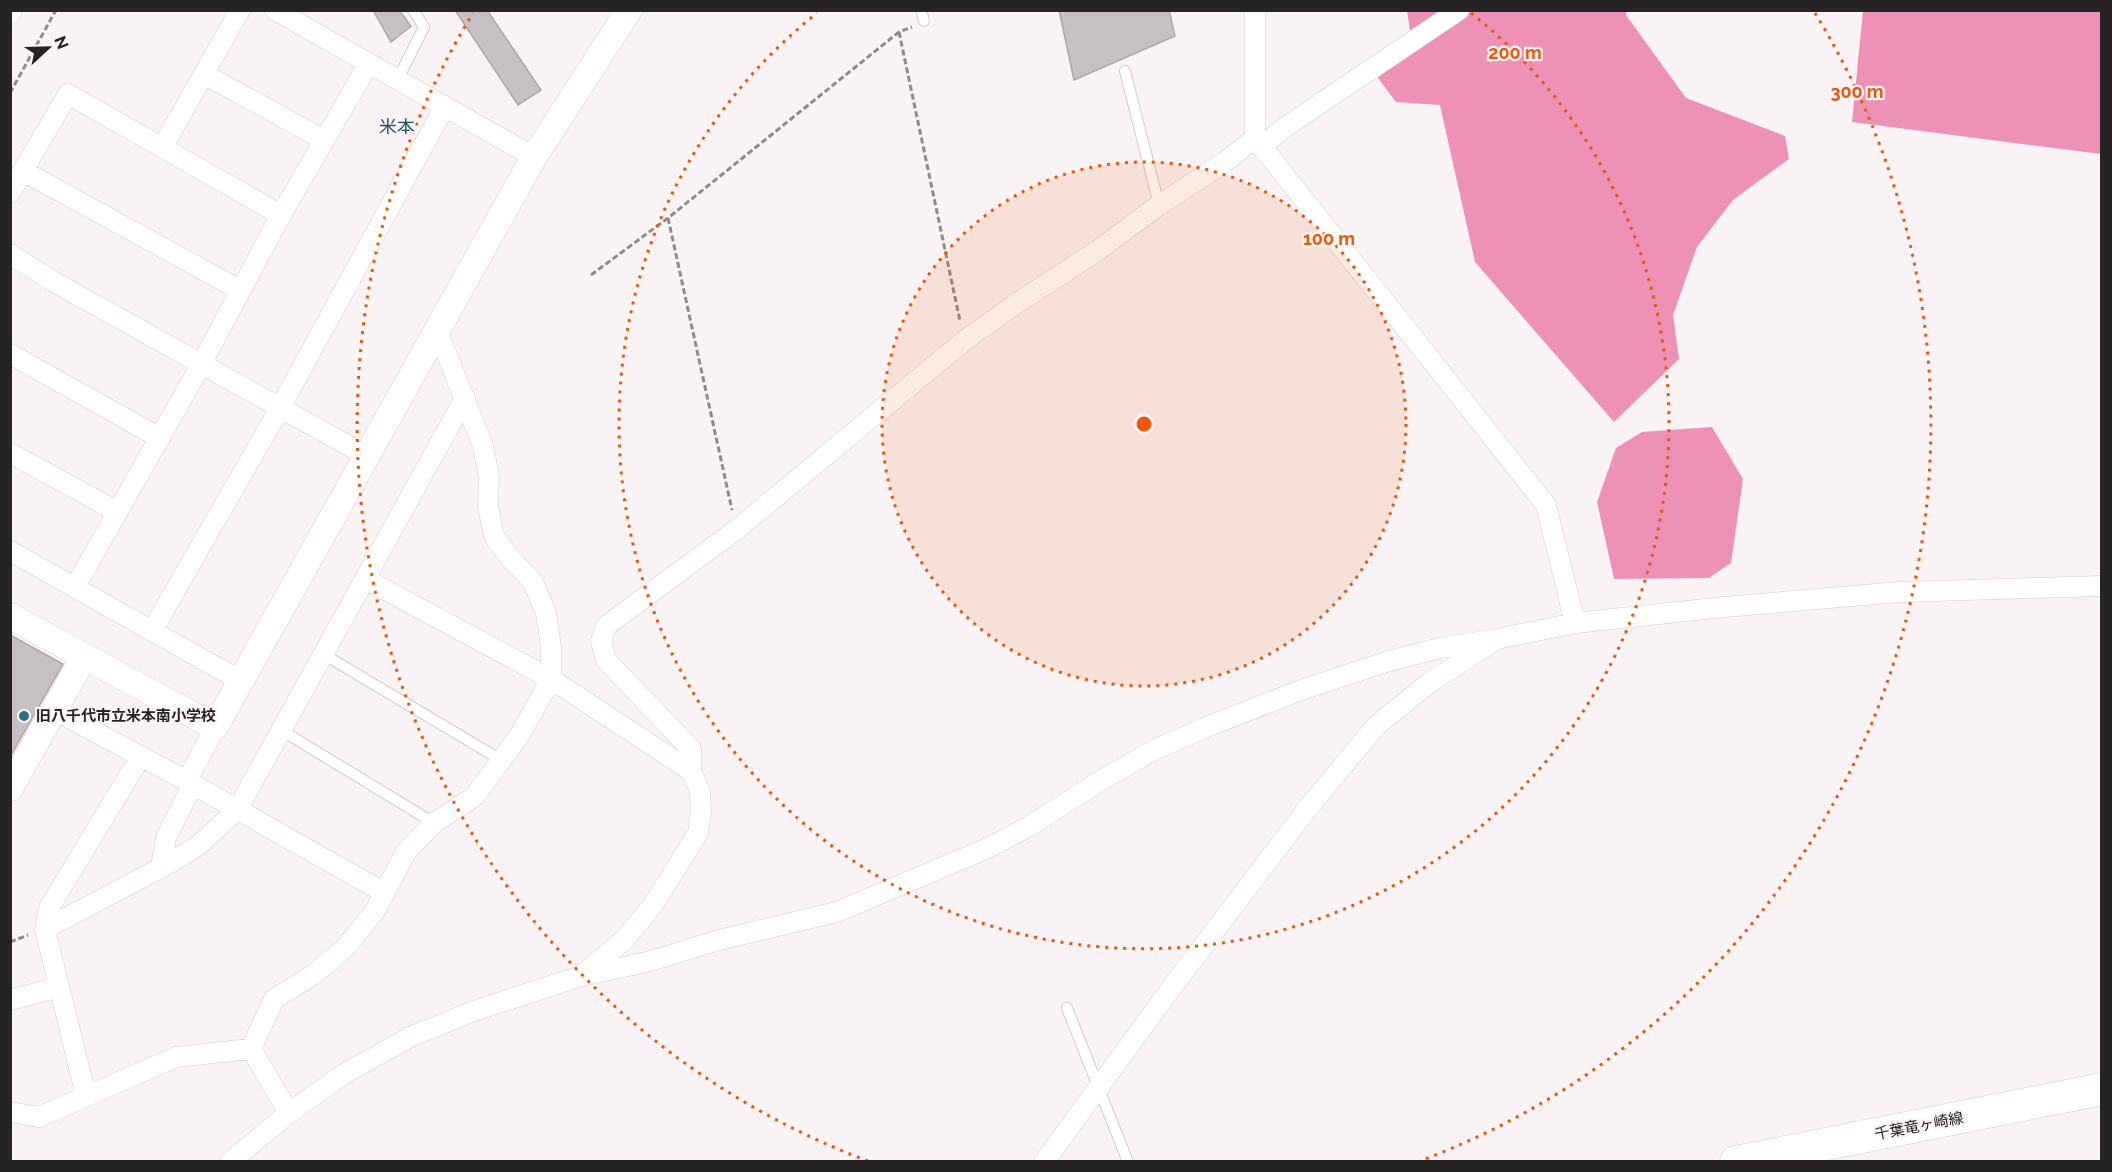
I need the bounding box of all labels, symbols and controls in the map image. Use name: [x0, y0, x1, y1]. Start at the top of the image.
north arrow: [18, 18, 78, 78]
text: N: [50, 33, 73, 52]
text: 200 m: [1488, 42, 1542, 63]
text: 300 m: [1830, 81, 1884, 102]
district label: 米本: [379, 116, 415, 137]
text: 100 m: [1303, 228, 1355, 249]
centre of rings: [1134, 414, 1154, 434]
place label: 旧八千代市立米本南小学校: [36, 707, 216, 725]
marker: 旧八千代市立米本南小学校: [17, 709, 31, 723]
street label: 千葉竜ヶ崎線: [1873, 1109, 1965, 1143]

